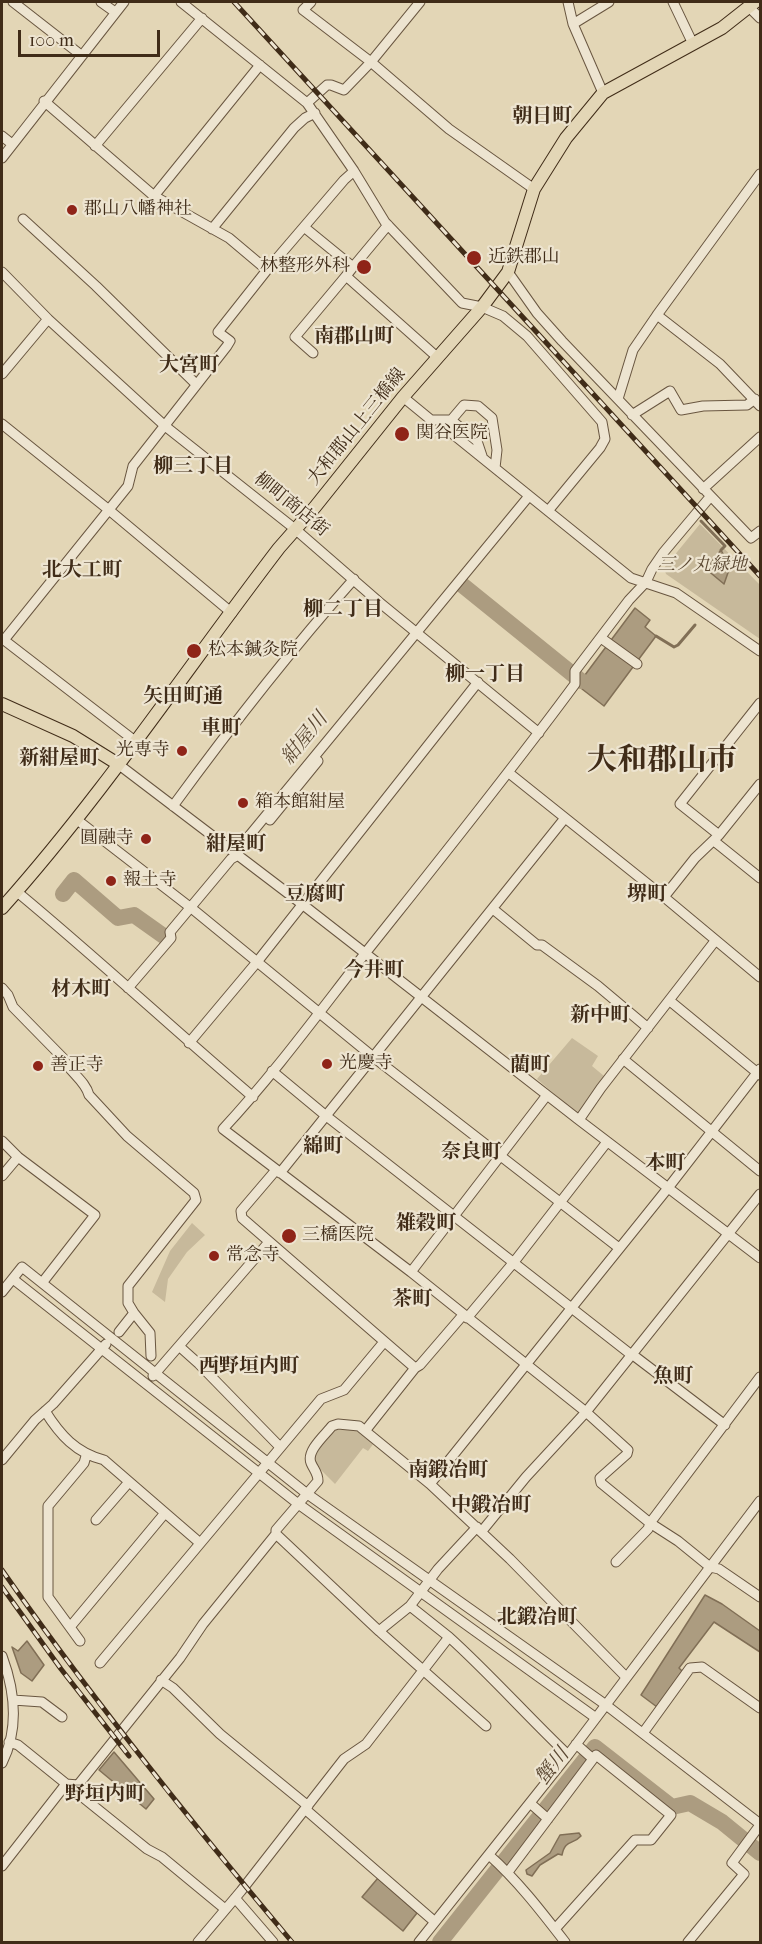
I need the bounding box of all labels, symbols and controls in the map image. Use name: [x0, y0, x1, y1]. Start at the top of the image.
scale bar: [21, 18, 164, 56]
text: 100 m: [29, 30, 74, 51]
district label: 朝日町: [512, 105, 572, 129]
place label: 郡山八幡神社: [84, 199, 192, 221]
marker: 郡山八幡神社: [65, 203, 79, 217]
place label: 近鉄郡山: [488, 247, 560, 269]
marker: 近鉄郡山: [465, 249, 483, 267]
place label: 林整形外科: [260, 256, 350, 278]
marker: 林整形外科: [355, 258, 373, 276]
district label: 南郡山町: [314, 325, 394, 349]
district label: 大宮町: [159, 354, 219, 378]
street label: 大和郡山上三橋線: [303, 364, 411, 490]
place label: 関谷医院: [416, 423, 488, 445]
marker: 関谷医院: [393, 425, 411, 443]
district label: 柳三丁目: [153, 455, 233, 479]
street label: 柳町商店街: [249, 468, 333, 542]
park label: 三ノ丸緑地: [657, 555, 747, 577]
district label: 北大工町: [42, 559, 122, 583]
district label: 柳二丁目: [303, 598, 383, 622]
place label: 松本鍼灸院: [208, 640, 298, 662]
marker: 松本鍼灸院: [185, 642, 203, 660]
district label: 柳一丁目: [445, 663, 525, 687]
district label: 矢田町通: [143, 685, 223, 709]
water label: 紺屋川: [277, 708, 333, 770]
district label: 車町: [201, 717, 241, 741]
place label: 光専寺: [116, 740, 170, 762]
marker: 光専寺: [175, 744, 189, 758]
district label: 大和郡山市: [587, 744, 737, 780]
district label: 新紺屋町: [19, 747, 99, 771]
place label: 箱本館紺屋: [255, 792, 345, 814]
marker: 箱本館紺屋: [236, 796, 250, 810]
place label: 圓融寺: [80, 828, 134, 850]
marker: 圓融寺: [139, 832, 153, 846]
district label: 紺屋町: [206, 833, 266, 857]
place label: 報土寺: [123, 870, 177, 892]
marker: 報土寺: [104, 874, 118, 888]
district label: 豆腐町: [285, 883, 345, 907]
district label: 堺町: [627, 883, 667, 907]
district label: 今井町: [344, 959, 404, 983]
district label: 材木町: [51, 978, 111, 1002]
district label: 新中町: [570, 1004, 630, 1028]
place label: 光慶寺: [339, 1053, 393, 1075]
district label: 藺町: [510, 1054, 550, 1078]
place label: 善正寺: [50, 1055, 104, 1077]
marker: 光慶寺: [320, 1057, 334, 1071]
marker: 善正寺: [31, 1059, 45, 1073]
district label: 綿町: [303, 1135, 343, 1159]
district label: 奈良町: [441, 1141, 501, 1165]
district label: 本町: [645, 1152, 685, 1176]
district label: 雑穀町: [396, 1212, 456, 1236]
place label: 三橋医院: [302, 1225, 374, 1247]
marker: 三橋医院: [280, 1227, 298, 1245]
place label: 常念寺: [226, 1245, 280, 1267]
marker: 常念寺: [207, 1249, 221, 1263]
district label: 茶町: [392, 1288, 432, 1312]
district label: 西野垣内町: [199, 1355, 299, 1379]
district label: 魚町: [653, 1365, 693, 1389]
district label: 南鍛冶町: [408, 1459, 488, 1483]
district label: 中鍛冶町: [451, 1494, 531, 1518]
district label: 北鍛冶町: [497, 1606, 577, 1630]
water label: 蟹川: [531, 1744, 575, 1790]
district label: 野垣内町: [65, 1783, 145, 1807]

